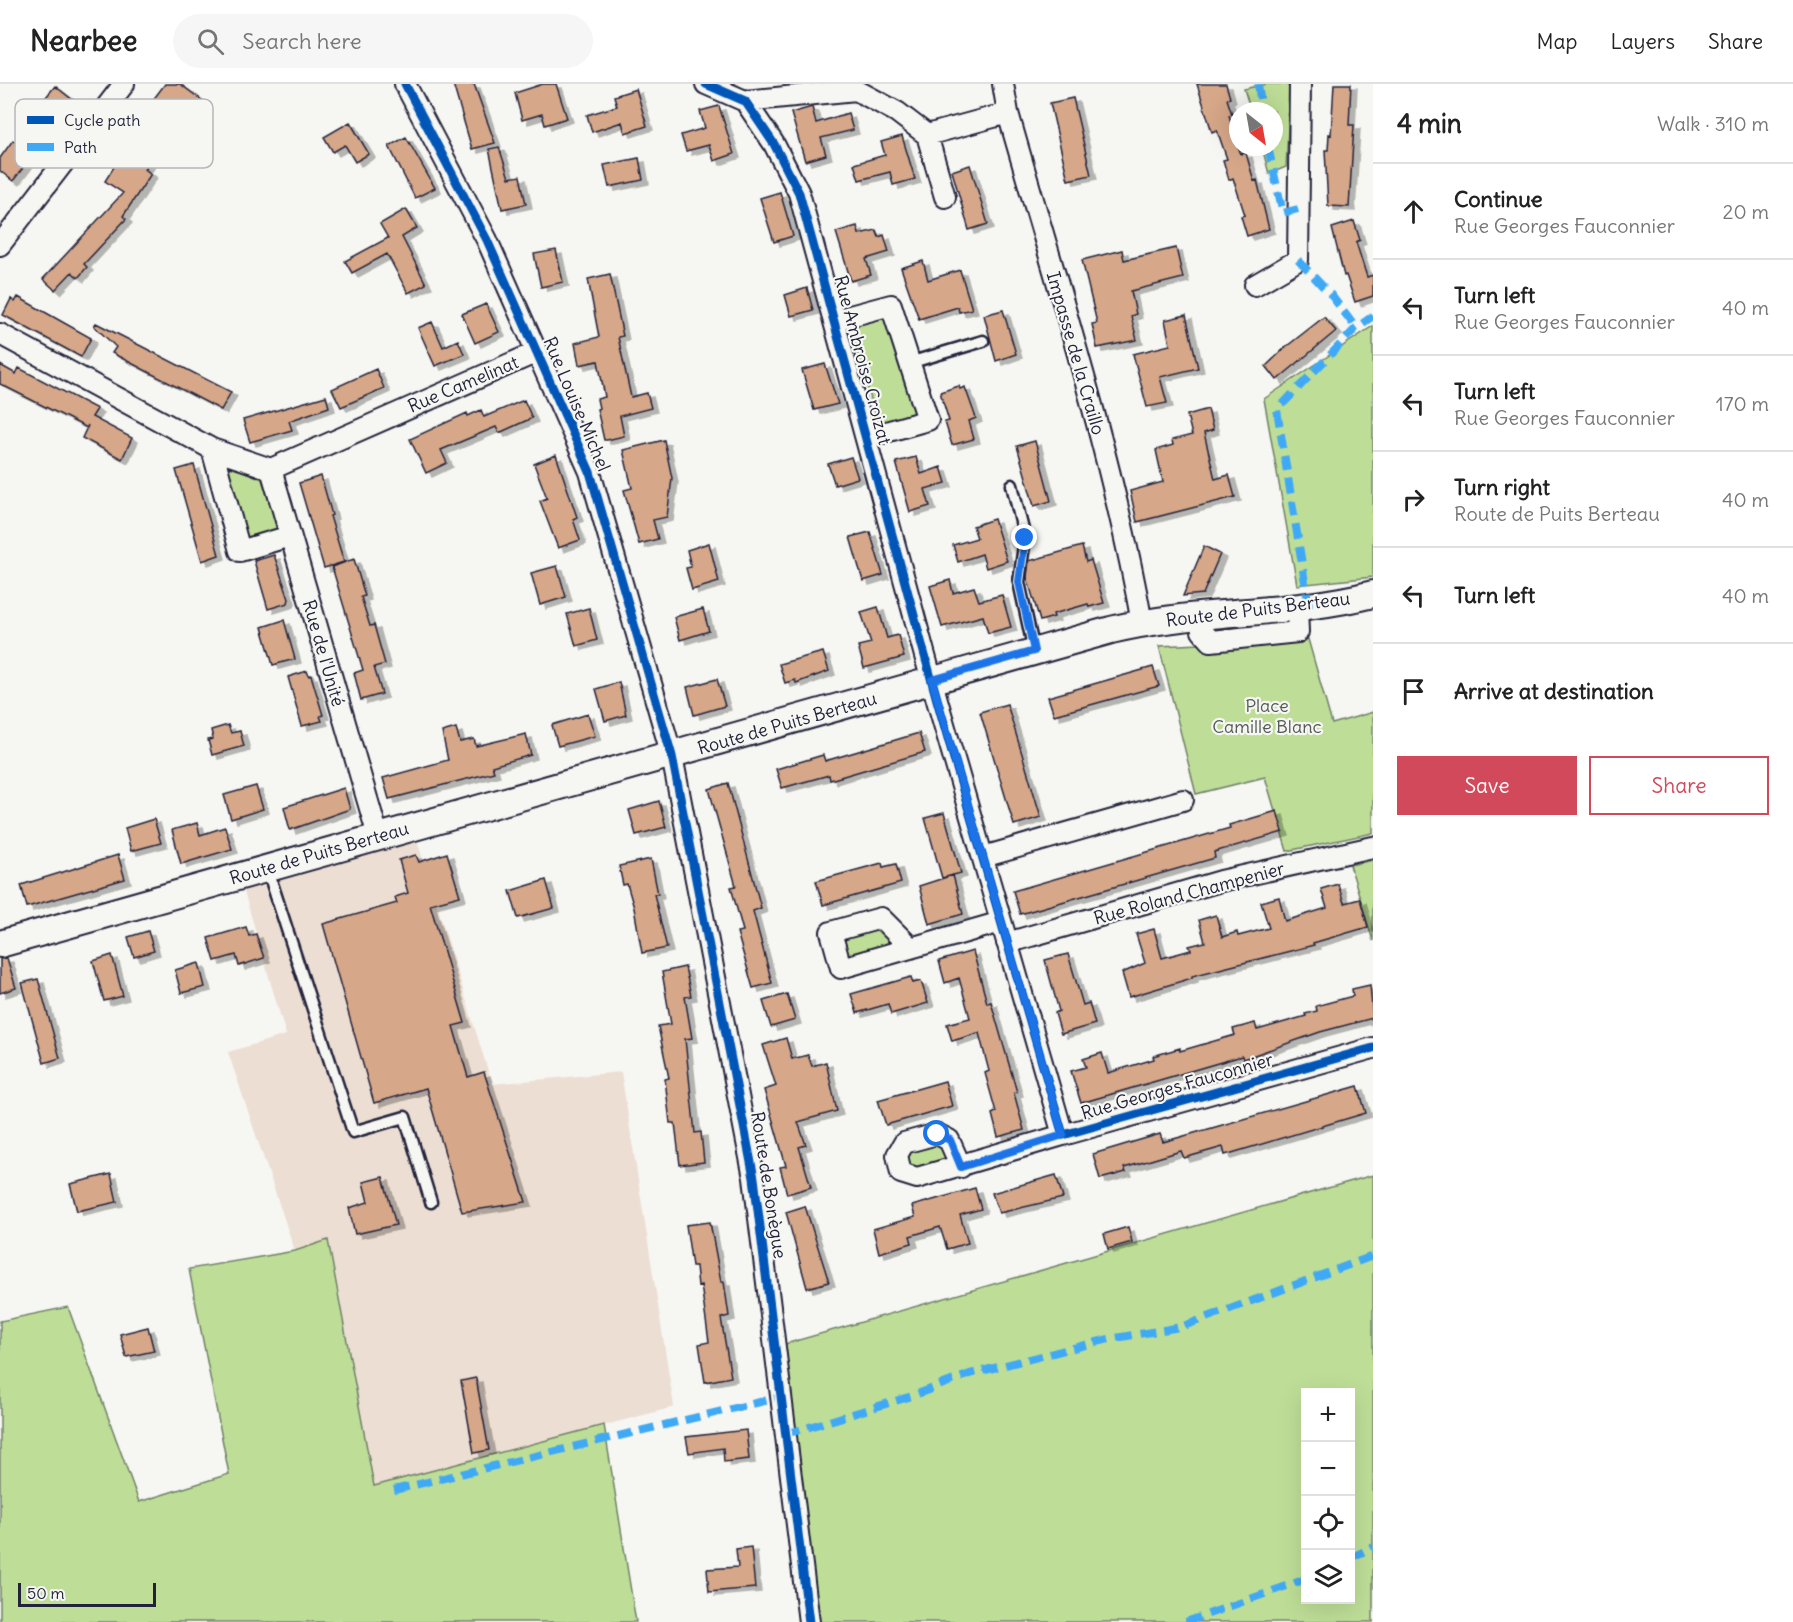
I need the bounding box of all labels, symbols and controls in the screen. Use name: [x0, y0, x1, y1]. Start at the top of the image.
search box: [173, 14, 593, 68]
text: Nearbee: [30, 23, 137, 59]
icon: search: [194, 25, 227, 58]
text: Search here: [242, 27, 362, 55]
text: Map: [1537, 28, 1577, 55]
text: Layers: [1610, 28, 1675, 55]
text: Share: [1708, 28, 1763, 55]
legend: [15, 99, 213, 168]
north arrow: [1229, 102, 1283, 156]
text: 4 min: [1397, 107, 1462, 140]
text: Cycle path: [64, 110, 140, 130]
text: Walk · 310 m: [1657, 111, 1769, 136]
text: Path: [64, 137, 97, 157]
text: Continue: [1454, 185, 1543, 213]
icon: ahead: [1397, 195, 1430, 228]
text: 20 m: [1723, 199, 1769, 224]
text: Rue Georges Fauconnier: [1454, 213, 1675, 238]
street label: Impasse de la Craillo: [1042, 269, 1110, 437]
street label: Rue Ambroise Croizat: [829, 273, 897, 447]
text: Turn left: [1454, 281, 1535, 309]
icon: left: [1397, 291, 1430, 324]
text: 40 m: [1722, 295, 1769, 320]
text: Rue Georges Fauconnier: [1454, 309, 1675, 334]
street label: Rue Louise Michel: [538, 333, 616, 475]
street label: Rue Camelinat: [404, 350, 522, 418]
text: Turn left: [1454, 377, 1535, 405]
icon: left: [1397, 387, 1430, 420]
text: 170 m: [1716, 391, 1769, 416]
text: Rue Georges Fauconnier: [1454, 405, 1675, 430]
text: Turn right: [1454, 473, 1550, 501]
icon: right: [1397, 483, 1430, 516]
text: 40 m: [1722, 487, 1769, 512]
text: Route de Puits Berteau: [1454, 501, 1660, 526]
route end: [1011, 524, 1037, 550]
icon: left: [1397, 579, 1430, 612]
text: Turn left: [1454, 581, 1535, 609]
text: 40 m: [1722, 583, 1769, 608]
street label: Route de Puits Berteau: [1165, 586, 1351, 632]
street label: Rue de l'Unité: [298, 597, 350, 709]
icon: arrive: [1397, 675, 1430, 708]
text: Arrive at destination: [1454, 677, 1654, 705]
street label: Route de Puits Berteau: [695, 686, 879, 760]
park label: Place Camille Blanc: [1212, 694, 1322, 738]
button: Save: [1397, 756, 1577, 815]
button: Share: [1589, 756, 1769, 815]
street label: Route de Puits Berteau: [227, 816, 411, 890]
street label: Rue Roland Champenier: [1091, 856, 1288, 930]
street label: Rue Georges Fauconnier: [1078, 1047, 1276, 1124]
street label: Route de Bonègue: [746, 1110, 792, 1260]
route start: [923, 1120, 949, 1146]
map controls: [1301, 1388, 1355, 1604]
button: +: [1301, 1388, 1355, 1442]
button: −: [1301, 1442, 1355, 1496]
button: locate: [1301, 1496, 1355, 1550]
button: layers: [1301, 1550, 1355, 1604]
scale bar: [18, 1580, 156, 1608]
text: 50 m: [27, 1583, 65, 1603]

